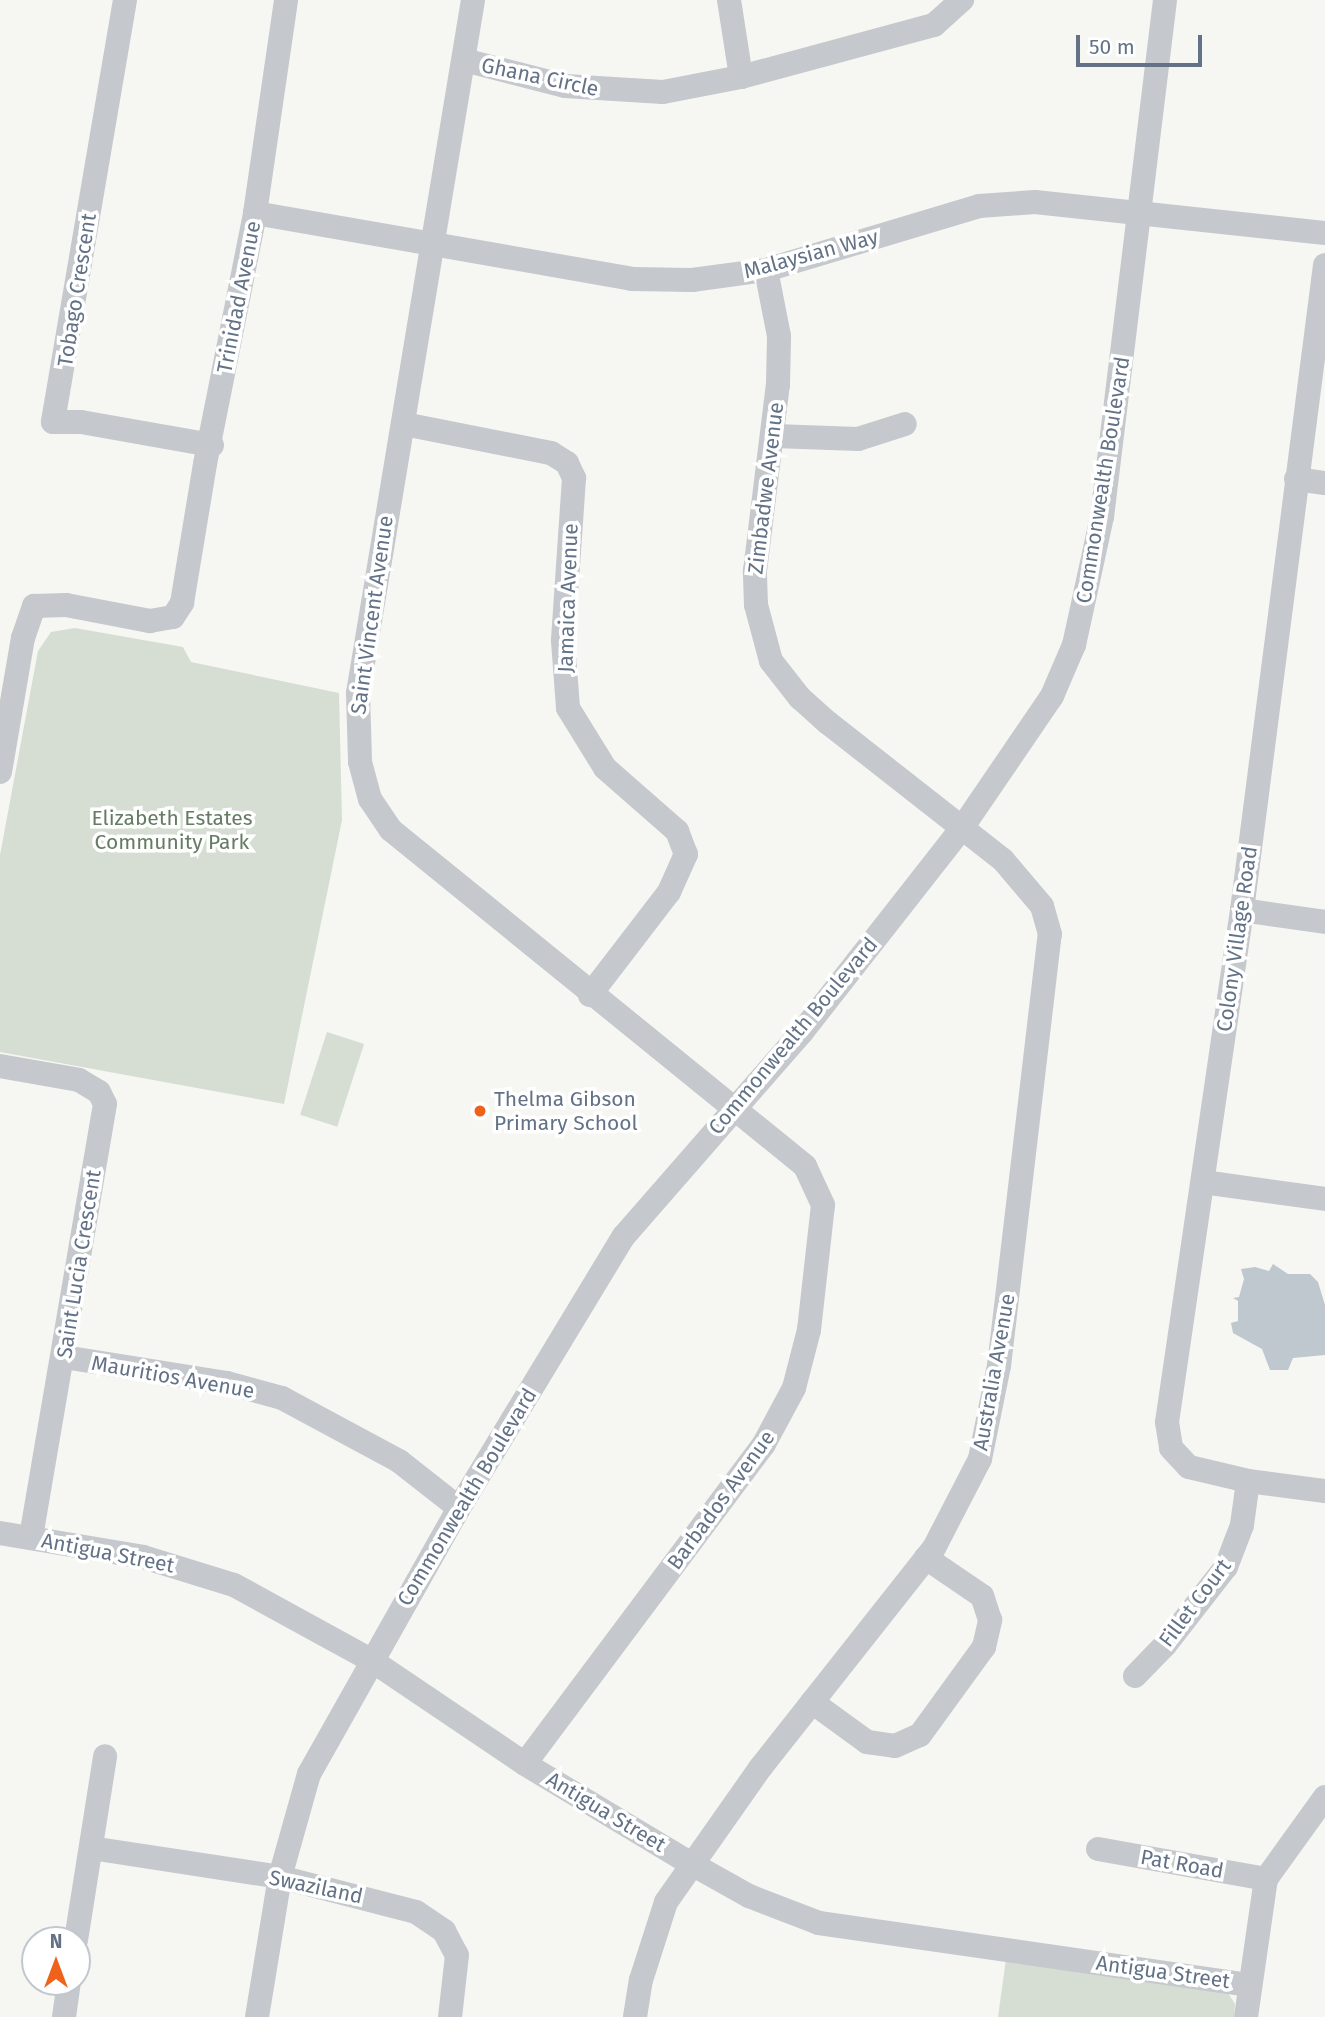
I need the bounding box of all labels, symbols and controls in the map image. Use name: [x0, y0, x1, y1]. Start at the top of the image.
scale bar: [1080, 21, 1206, 65]
text: 50 m: [1089, 34, 1135, 60]
street label: Ghana Circle: [479, 52, 601, 102]
street label: Tobago Crescent: [52, 211, 102, 369]
street label: Trinidad Avenue: [212, 219, 266, 375]
street label: Malaysian Way: [741, 224, 881, 284]
street label: Commonwealth Boulevard: [1071, 355, 1135, 605]
street label: Zimbadwe Avenue: [743, 401, 789, 575]
street label: Saint Vincent Avenue: [346, 514, 398, 716]
street label: Jamaica Avenue: [553, 523, 583, 673]
park label: Elizabeth Estates Community Park: [91, 805, 253, 855]
street label: Colony Village Road: [1212, 845, 1262, 1033]
street label: Commonwealth Boulevard: [703, 932, 883, 1140]
place label: Thelma Gibson Primary School: [494, 1086, 638, 1136]
marker: Thelma Gibson Primary School: [472, 1103, 488, 1119]
street label: Saint Lucia Crescent: [52, 1168, 106, 1360]
street label: Australia Avenue: [968, 1292, 1020, 1452]
street label: Mauritios Avenue: [90, 1350, 256, 1404]
street label: Commonwealth Boulevard: [392, 1384, 542, 1610]
street label: Barbados Avenue: [662, 1425, 780, 1575]
street label: Antigua Street: [39, 1528, 177, 1578]
street label: Fillet Court: [1154, 1554, 1236, 1652]
street label: Antigua Street: [542, 1767, 670, 1857]
street label: Pat Road: [1138, 1844, 1226, 1884]
street label: Swaziland: [267, 1865, 365, 1909]
north arrow: [21, 1926, 91, 1996]
text: N: [50, 1930, 62, 1953]
street label: Antigua Street: [1095, 1950, 1231, 1994]

